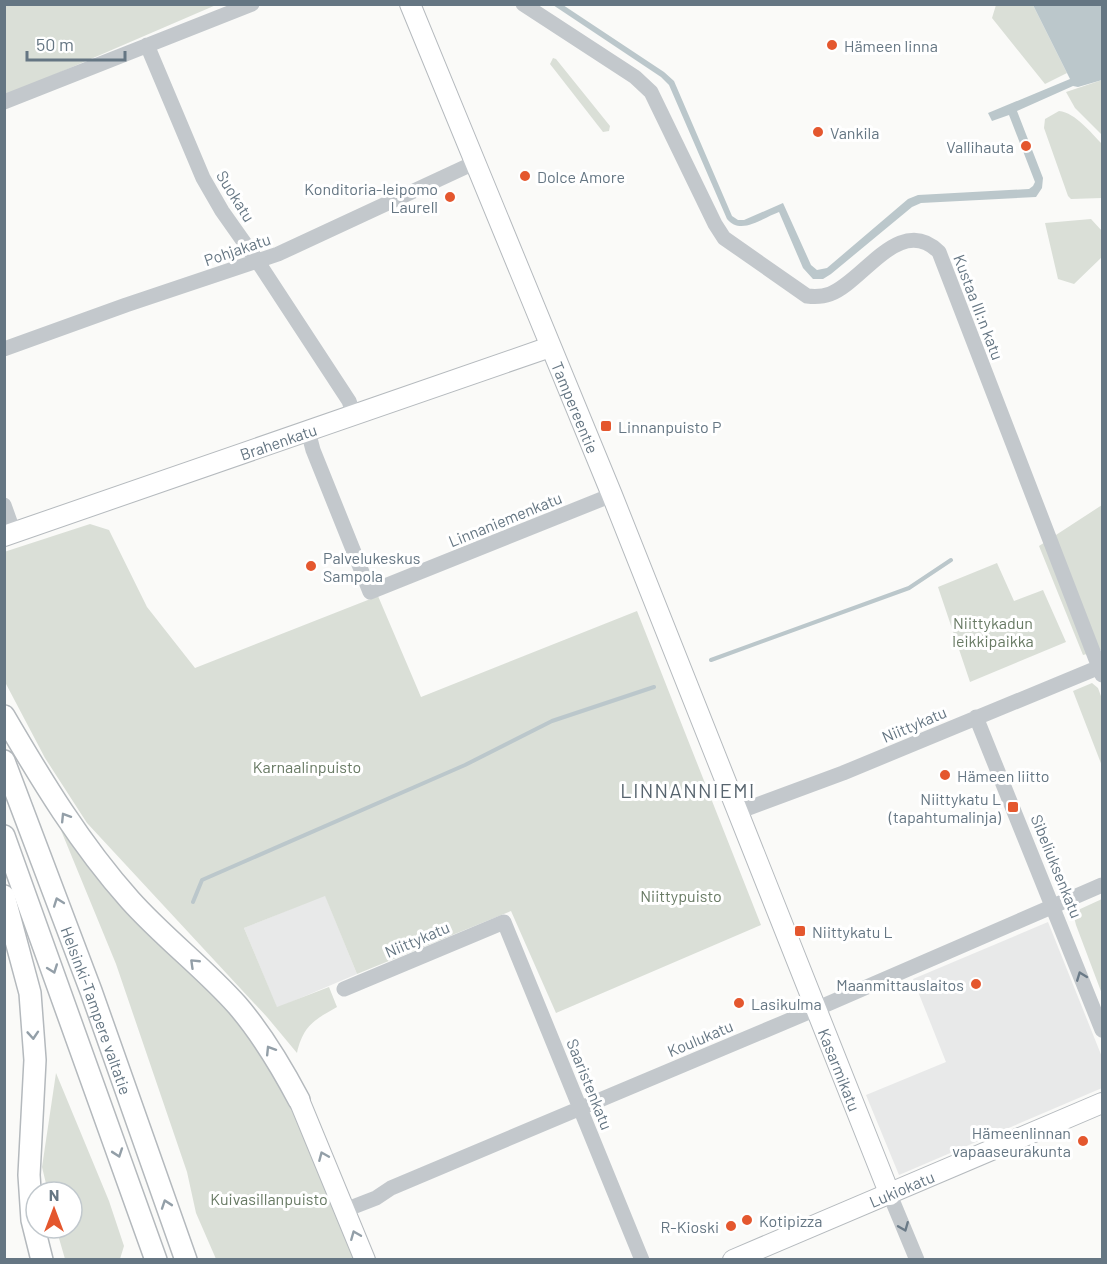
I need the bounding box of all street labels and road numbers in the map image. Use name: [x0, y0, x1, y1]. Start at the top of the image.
street label: Suokatu: [213, 167, 259, 225]
street label: Pohjakatu: [201, 229, 273, 269]
street label: Kustaa III:n katu: [950, 252, 1008, 362]
street label: Tampereentie: [549, 359, 603, 456]
street label: Brahenkatu: [237, 419, 319, 463]
street label: Linnaniemenkatu: [446, 488, 564, 550]
street label: Niittykatu: [879, 702, 949, 746]
street label: Sibeliuksenkatu: [1028, 811, 1086, 921]
street label: Niittykatu: [382, 917, 452, 961]
street label: Helsinki-Tampere valtatie: [58, 923, 136, 1097]
street label: Koulukatu: [664, 1016, 736, 1060]
street label: Kasarmikatu: [815, 1025, 865, 1114]
street label: Saaristenkatu: [563, 1036, 617, 1132]
street label: Lukiokatu: [866, 1166, 937, 1211]

